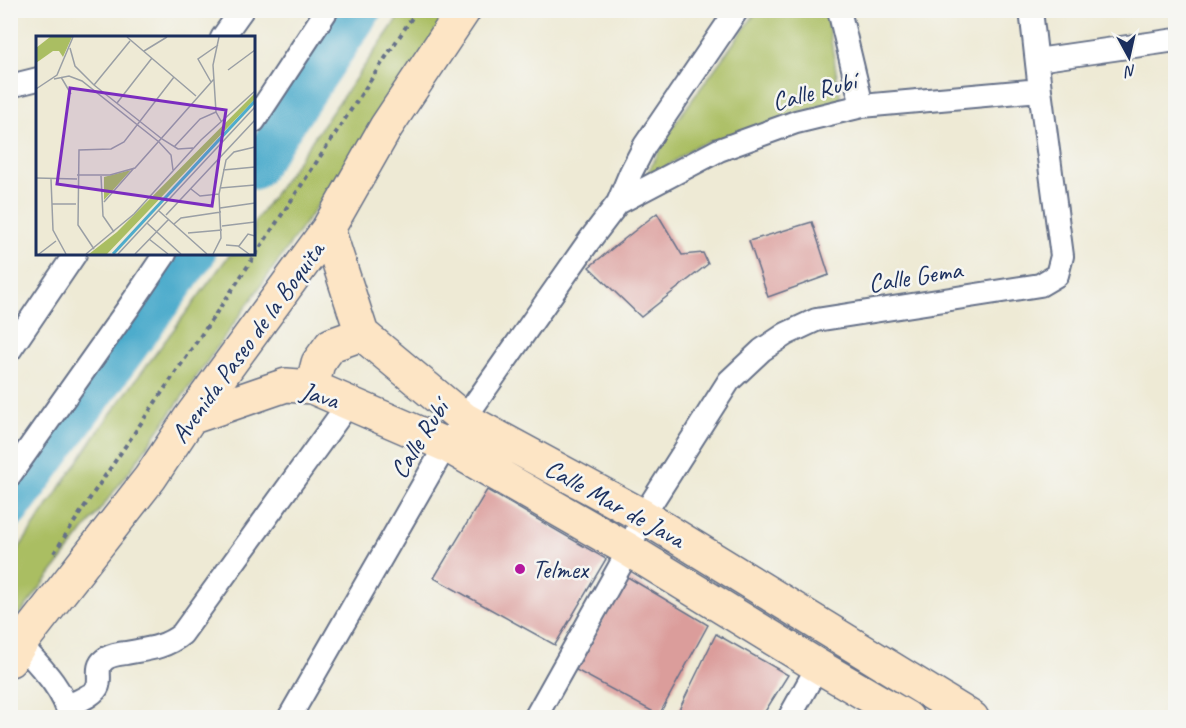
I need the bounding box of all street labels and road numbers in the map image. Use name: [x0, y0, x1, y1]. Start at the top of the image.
street label: Calle Rubí: [768, 63, 865, 119]
street label: Avenida Paseo de la Boquita: [163, 233, 333, 449]
street label: Calle Gema: [866, 253, 966, 300]
street label: Java: [295, 374, 344, 417]
street label: Calle Rubí: [383, 390, 459, 484]
street label: Calle Mar de Java: [539, 451, 692, 557]

